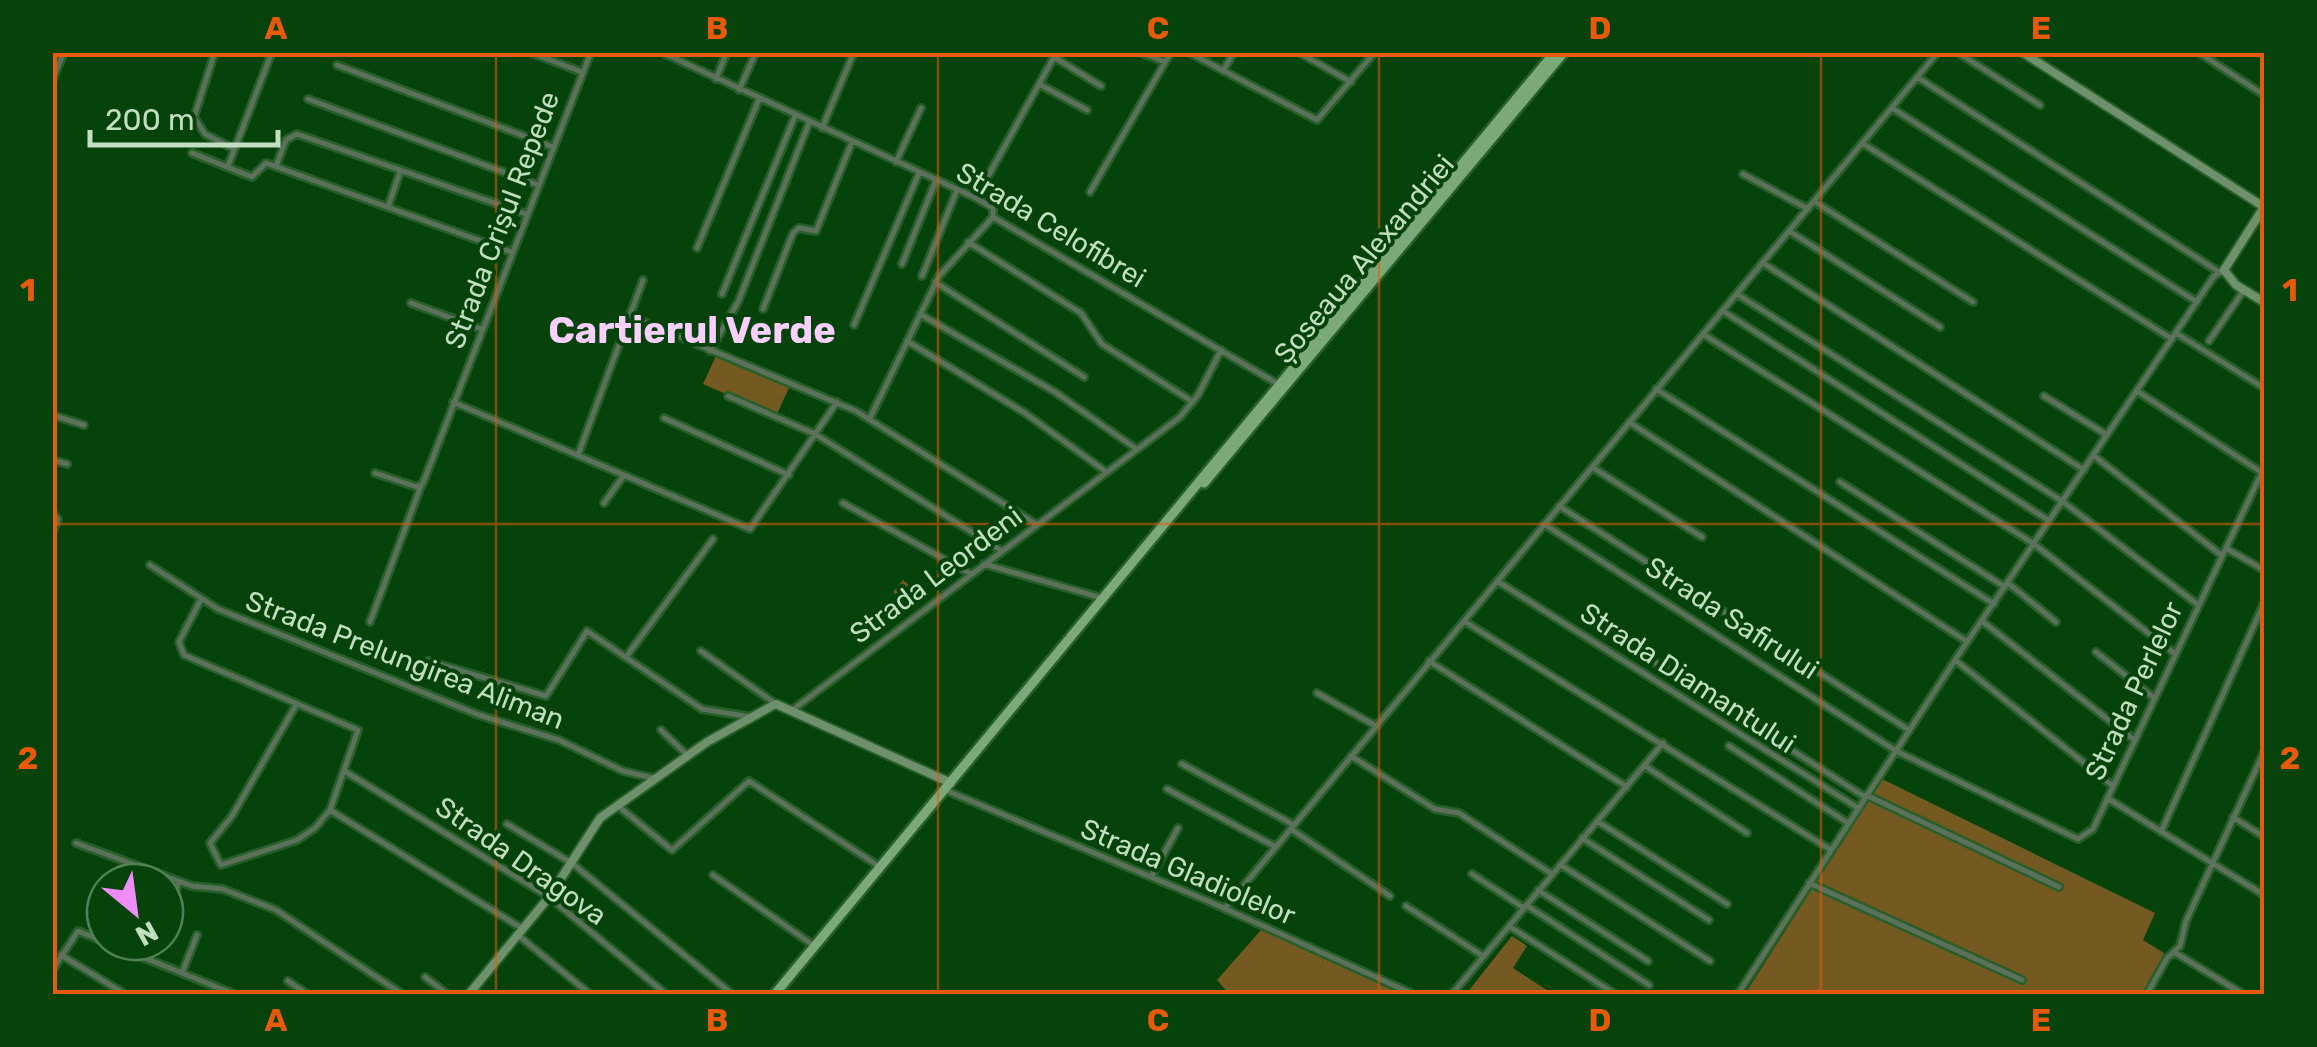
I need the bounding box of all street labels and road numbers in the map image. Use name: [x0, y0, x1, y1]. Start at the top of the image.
street label: Strada Crișul Repede: [438, 87, 566, 353]
street label: Șoseaua Alexandriei: [1267, 148, 1461, 370]
street label: Strada Celofibrei: [950, 155, 1152, 295]
street label: Strada Leordeni: [843, 500, 1029, 650]
street label: Strada Safirului: [1639, 550, 1825, 686]
street label: Strada Prelungirea Aliman: [241, 584, 569, 736]
street label: Strada Diamantului: [1574, 596, 1802, 760]
street label: Strada Perlelor: [2078, 596, 2190, 786]
street label: Strada Dragova: [429, 790, 613, 932]
street label: Strada Gladiolelor: [1076, 812, 1301, 932]

